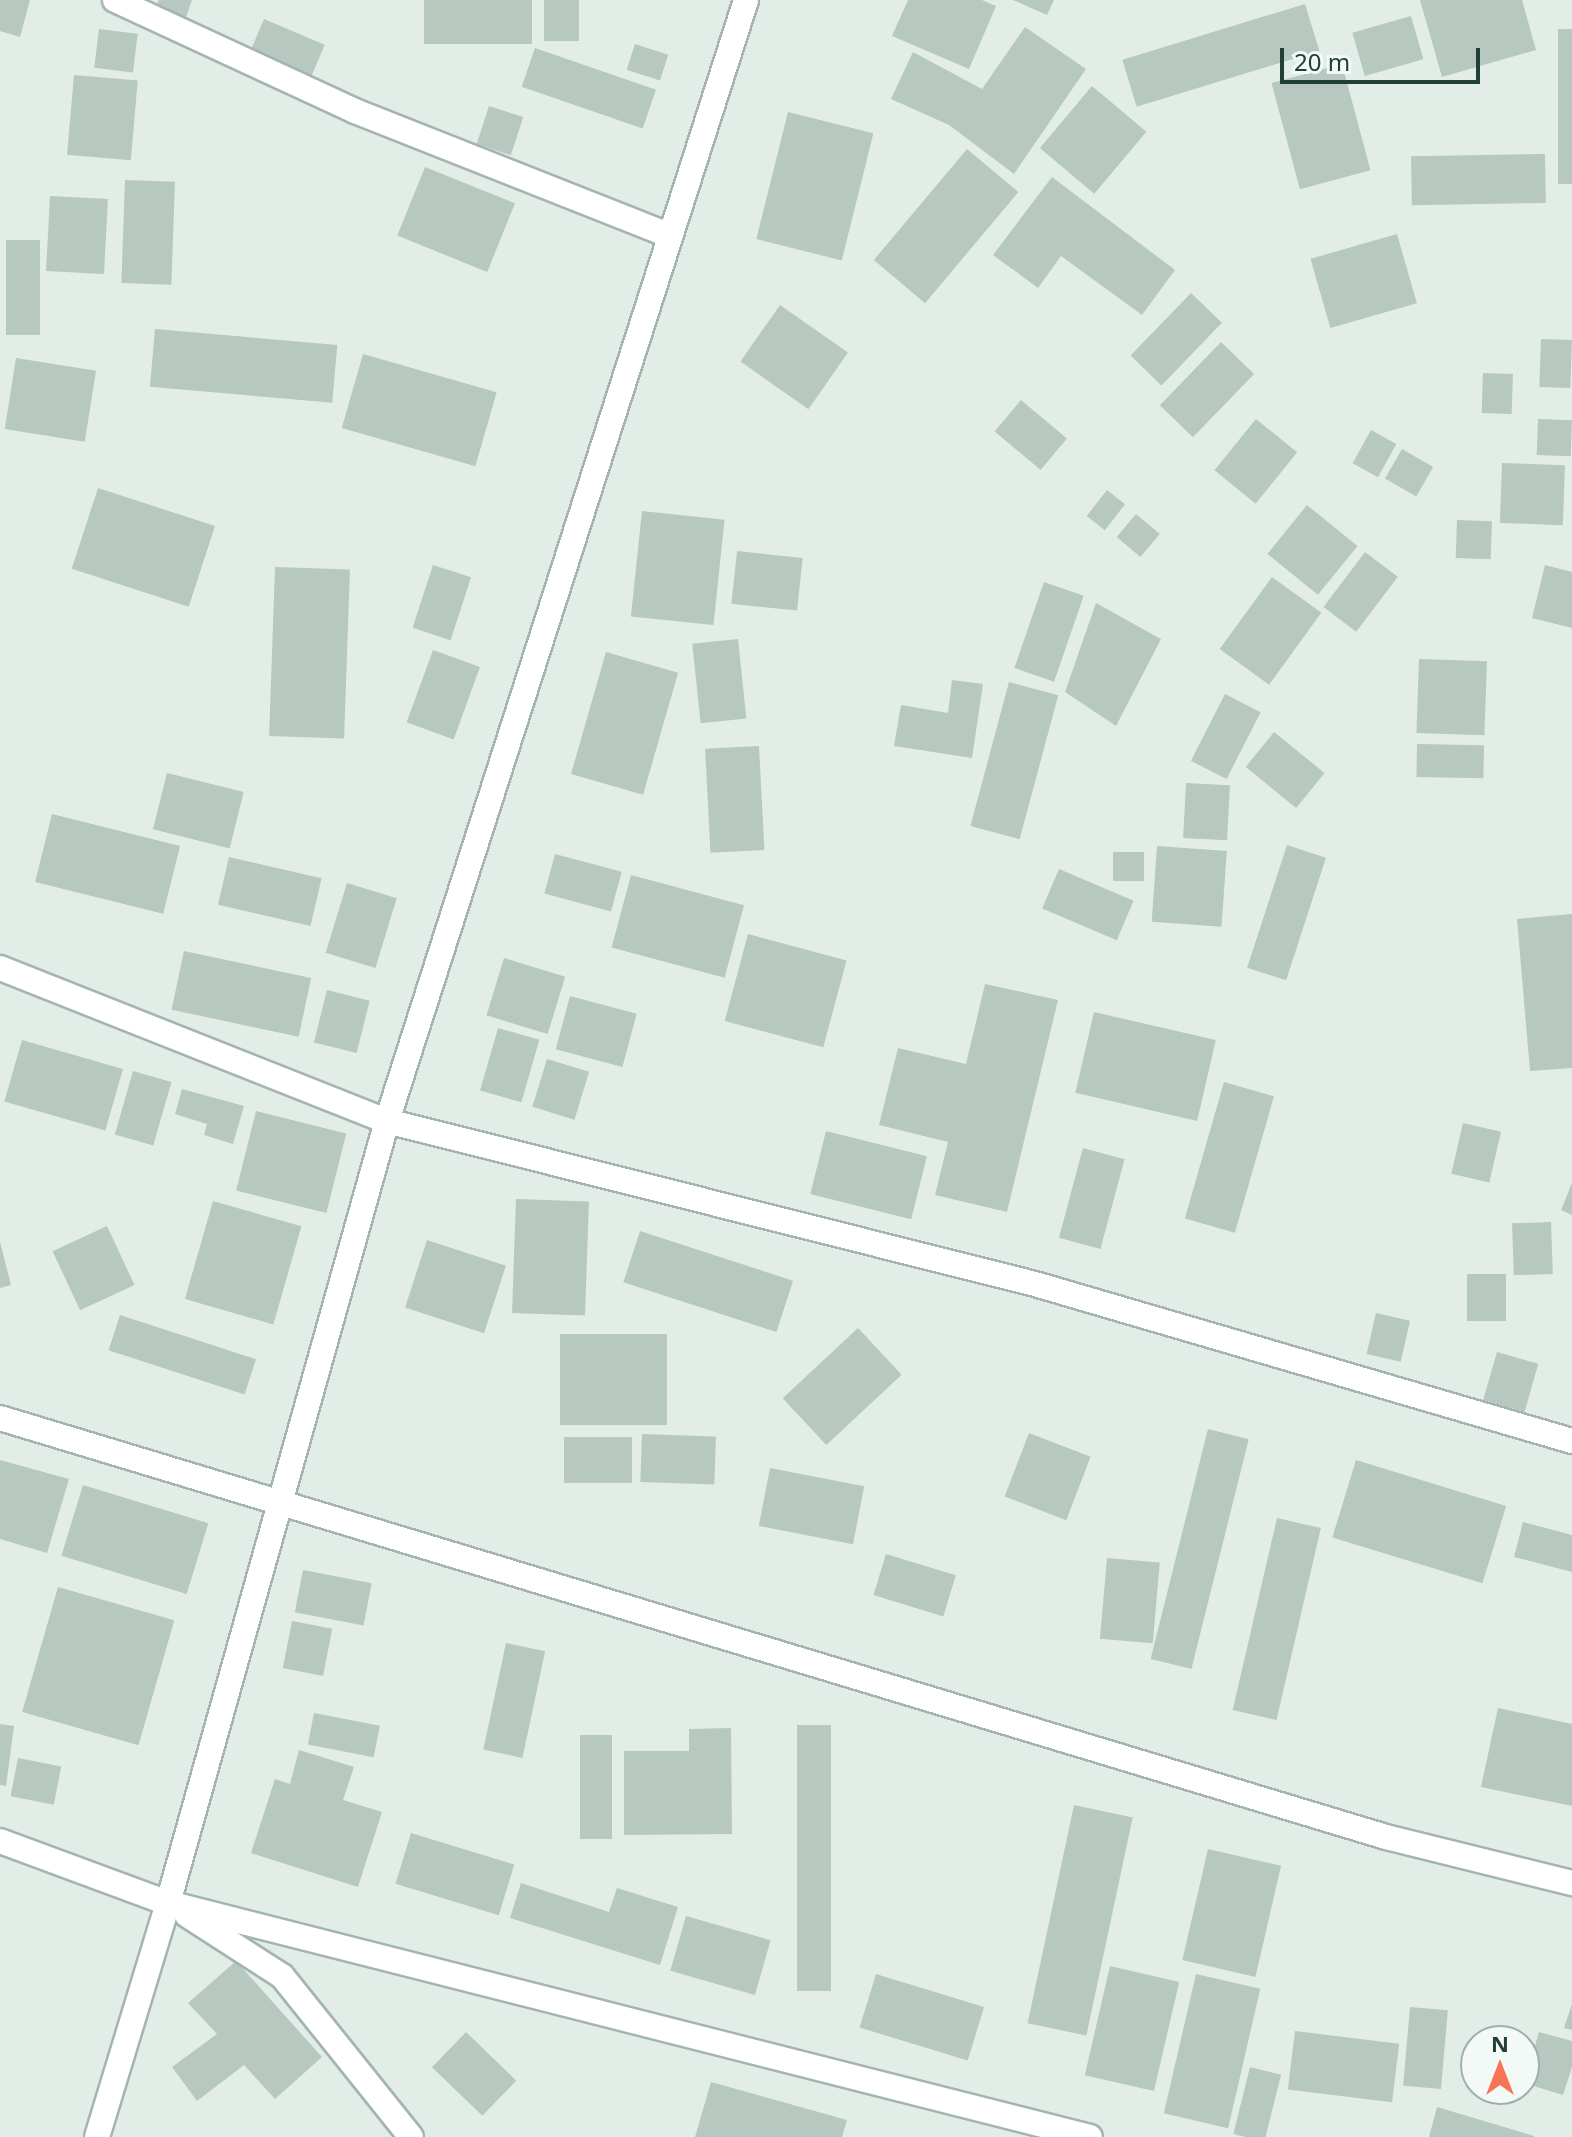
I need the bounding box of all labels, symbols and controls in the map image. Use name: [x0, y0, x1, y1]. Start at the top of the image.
scale bar: [1284, 32, 1484, 82]
text: 20 m: [1294, 45, 1350, 78]
north arrow: [1460, 2025, 1540, 2105]
text: N: [1491, 2028, 1509, 2058]

